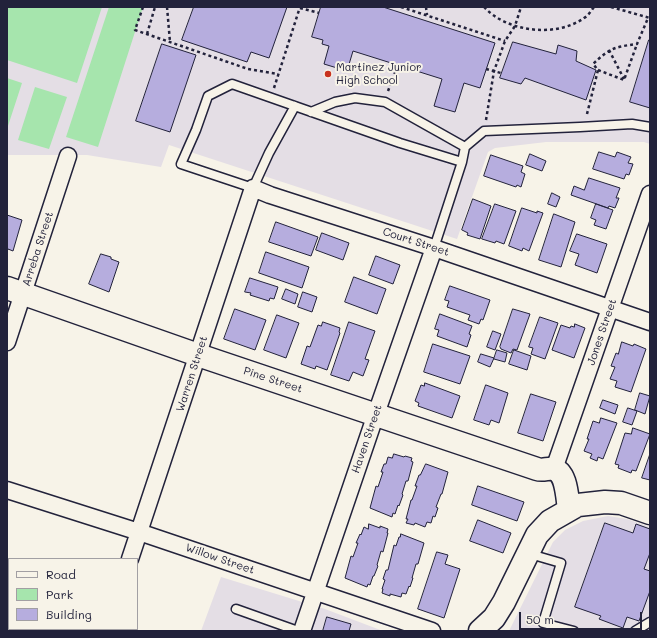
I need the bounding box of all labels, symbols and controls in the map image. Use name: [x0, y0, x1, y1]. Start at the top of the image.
place label: Martinez Junior High School: [336, 61, 421, 87]
marker: Martinez Junior High School: [323, 69, 333, 79]
street label: Arreba Street: [20, 210, 56, 288]
street label: Court Street: [381, 225, 451, 259]
street label: Jones Street: [584, 297, 620, 367]
street label: Warren Street: [174, 334, 210, 414]
street label: Pine Street: [242, 364, 304, 396]
street label: Haven Street: [349, 403, 385, 475]
street label: Willow Street: [184, 541, 256, 577]
legend: [8, 558, 138, 630]
text: Road: [46, 566, 76, 582]
text: Park: [46, 586, 73, 602]
scale bar: [521, 604, 644, 630]
text: Building: [46, 606, 92, 622]
text: 50 m: [526, 611, 554, 627]

